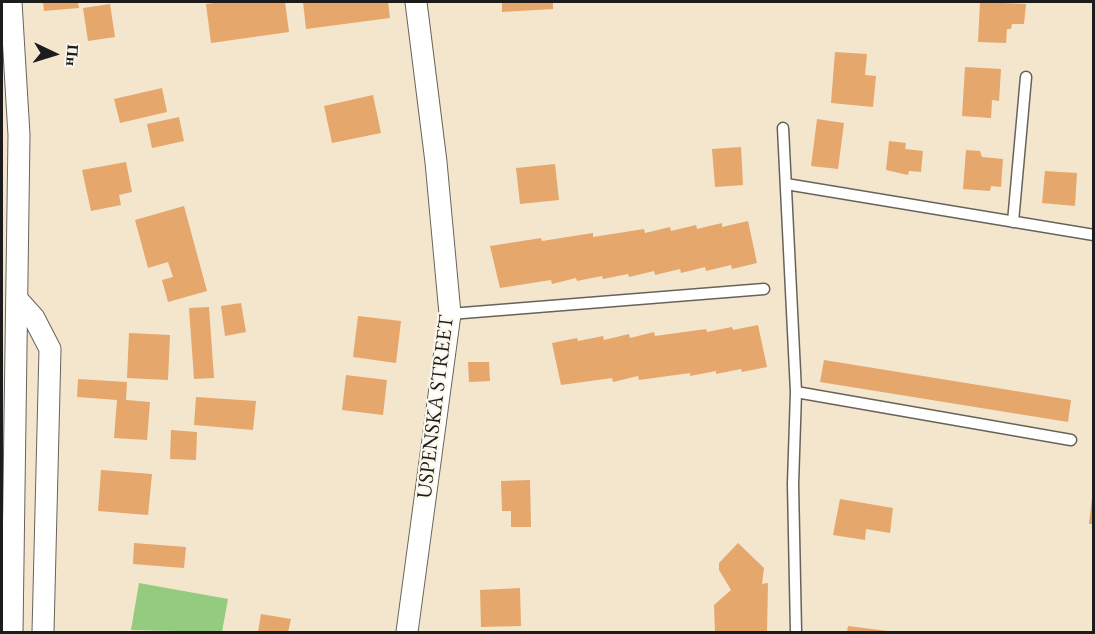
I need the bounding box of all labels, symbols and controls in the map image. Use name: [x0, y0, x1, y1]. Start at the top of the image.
north arrow: [24, 24, 84, 84]
text: Пн: [61, 44, 84, 67]
street label: USPENSKA STREET: [412, 314, 460, 500]

